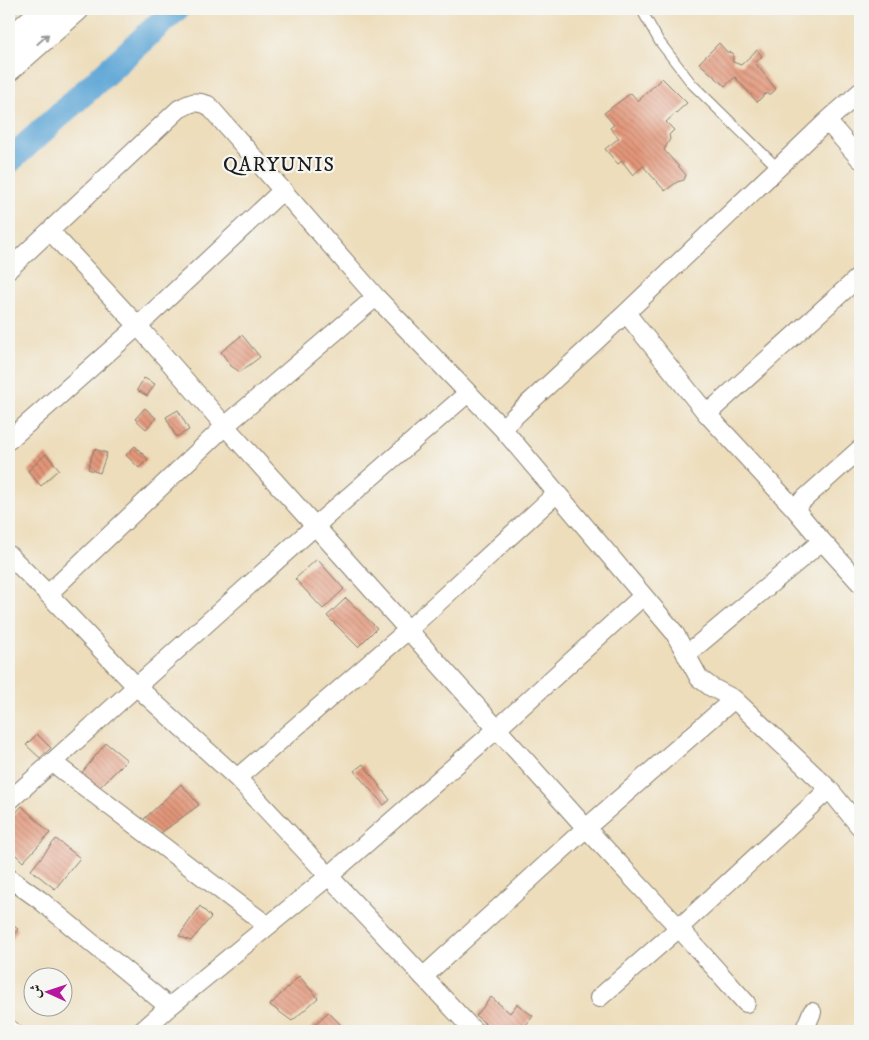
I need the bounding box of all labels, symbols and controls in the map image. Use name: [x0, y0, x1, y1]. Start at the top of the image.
one-way arrow: [36, 33, 49, 45]
district label: QARYUNIS: [223, 153, 335, 178]
north arrow: [22, 968, 72, 1018]
text: ش: [27, 984, 45, 999]

